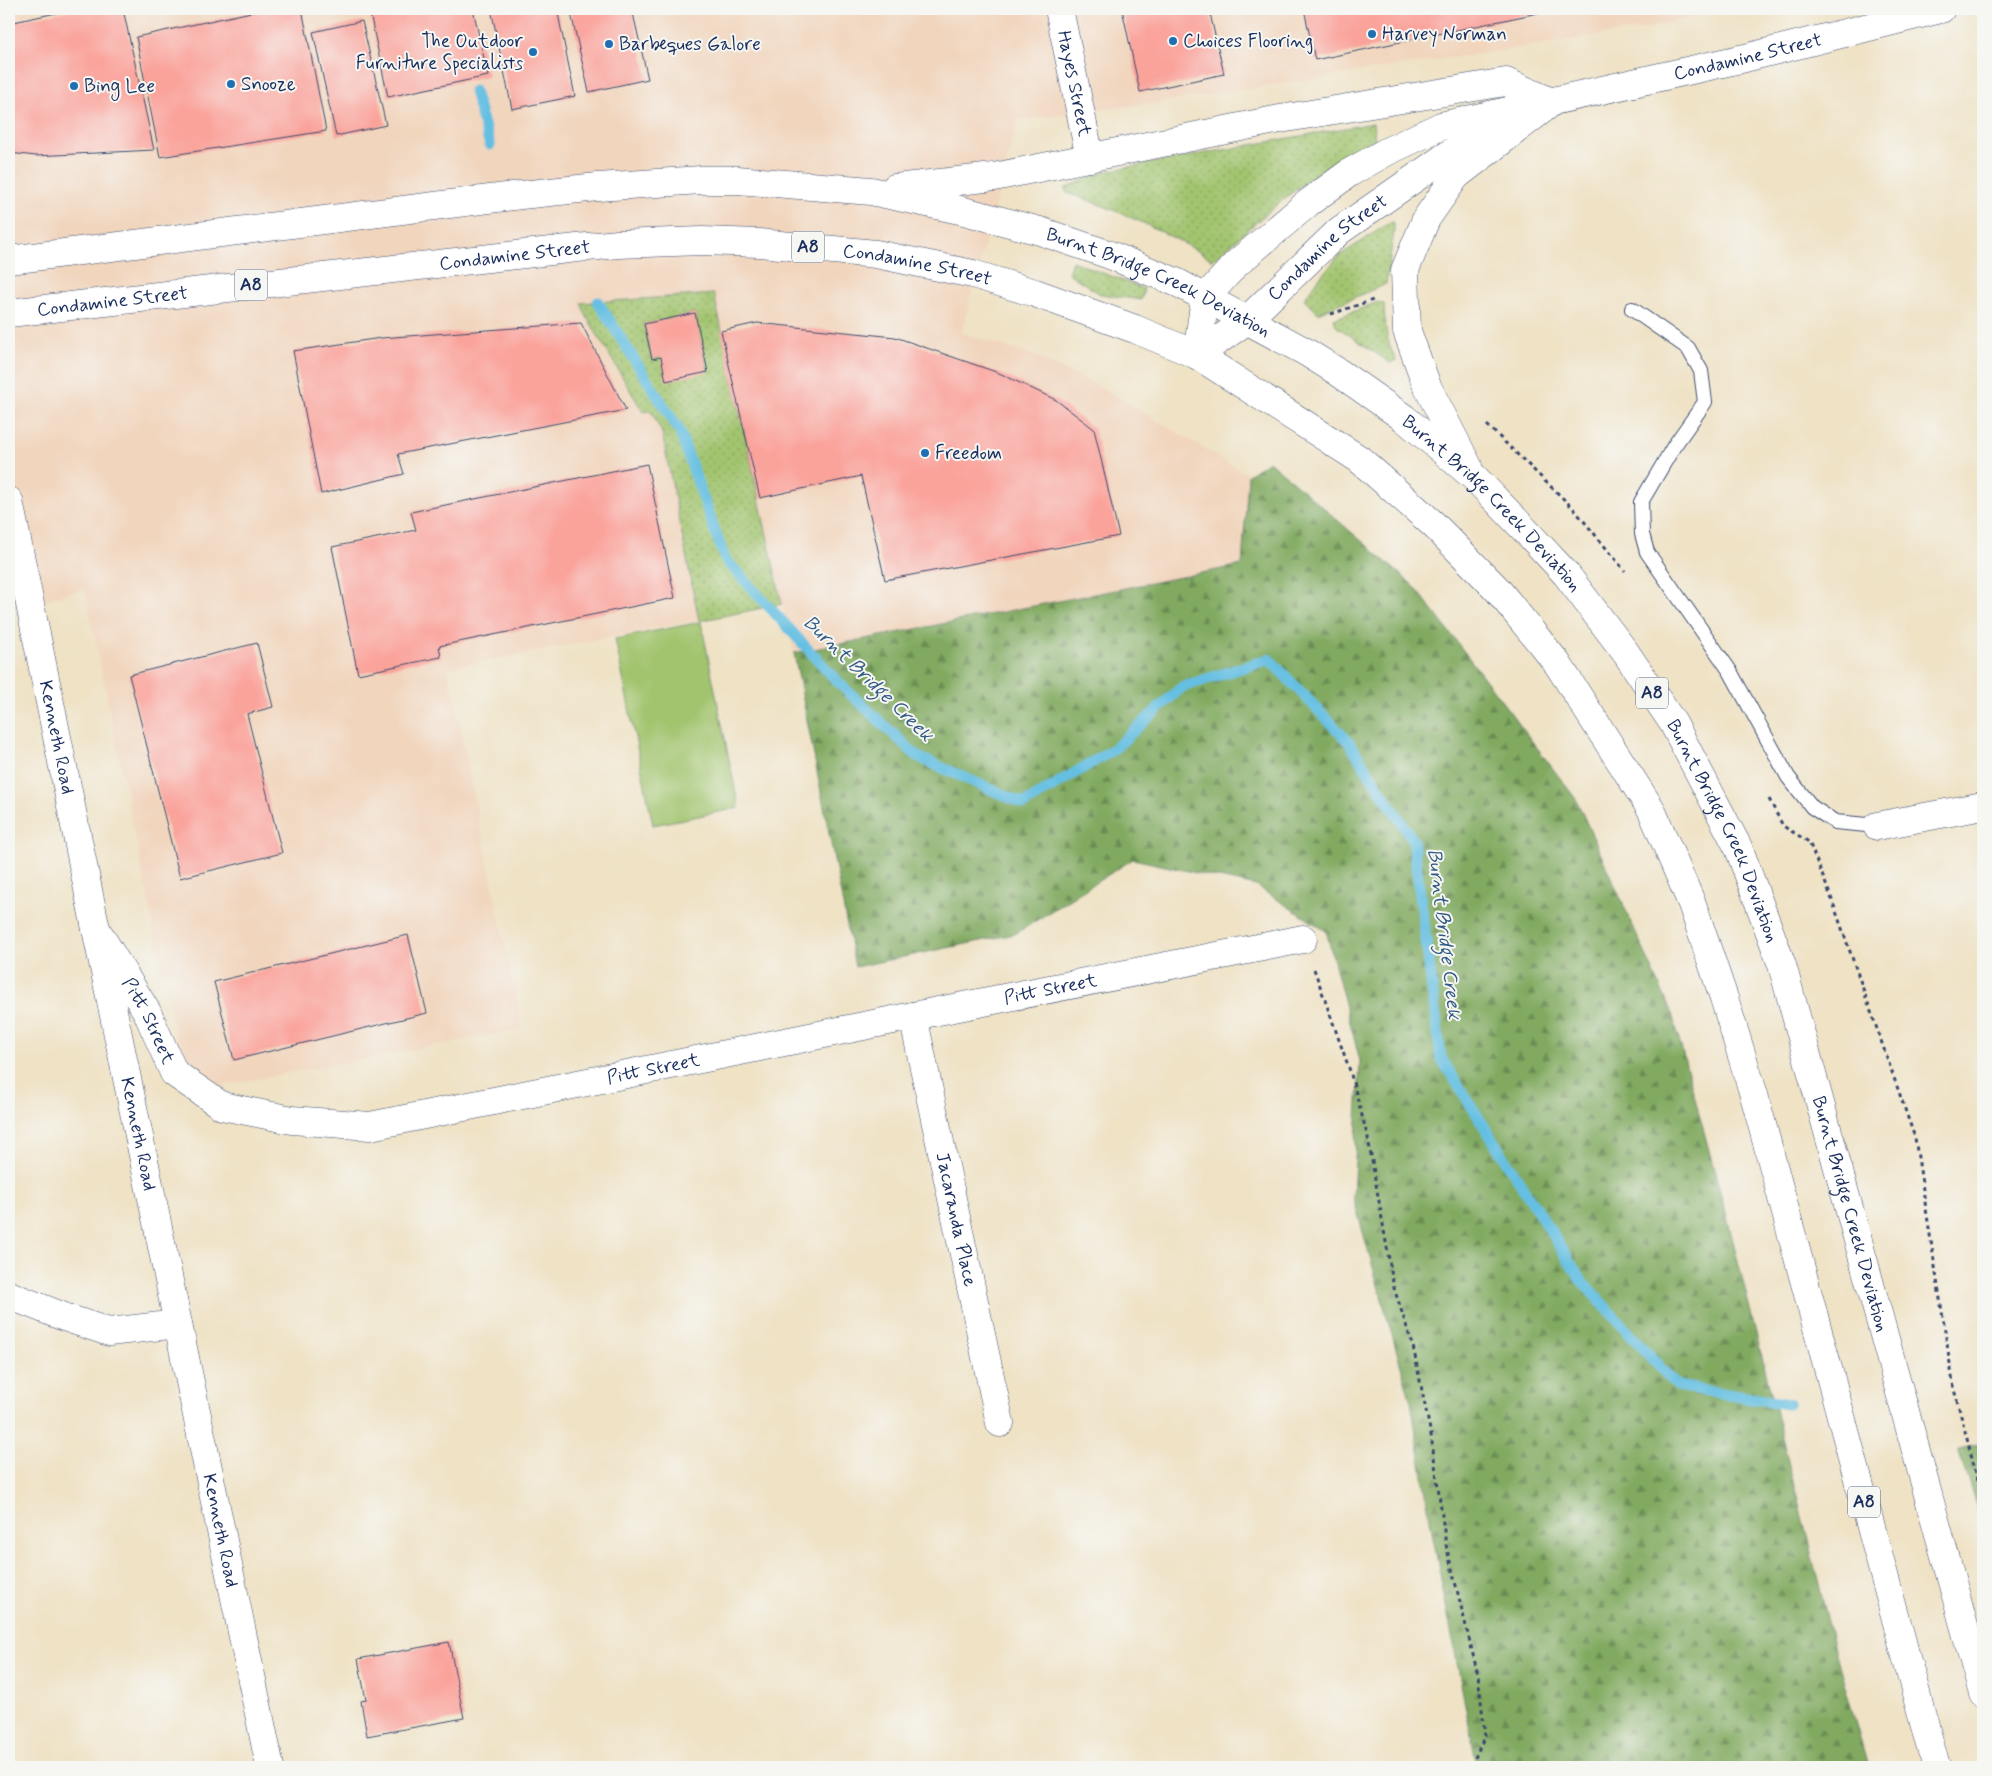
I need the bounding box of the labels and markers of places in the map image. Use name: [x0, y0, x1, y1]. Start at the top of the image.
place label: Harvey Norman: [1382, 22, 1507, 48]
marker: Harvey Norman: [1366, 28, 1378, 40]
place label: The Outdoor Furniture Specialists: [356, 29, 524, 76]
place label: Choices Flooring: [1183, 29, 1313, 55]
place label: Barbeques Galore: [619, 32, 761, 57]
marker: Choices Flooring: [1167, 35, 1179, 47]
marker: Barbeques Galore: [603, 38, 615, 50]
marker: The Outdoor Furniture Specialists: [527, 46, 539, 58]
place label: Snooze: [241, 72, 296, 97]
place label: Bing Lee: [84, 74, 155, 101]
marker: Snooze: [225, 78, 237, 90]
marker: Bing Lee: [68, 80, 80, 92]
place label: Freedom: [935, 441, 1002, 466]
marker: Freedom: [919, 447, 931, 459]

